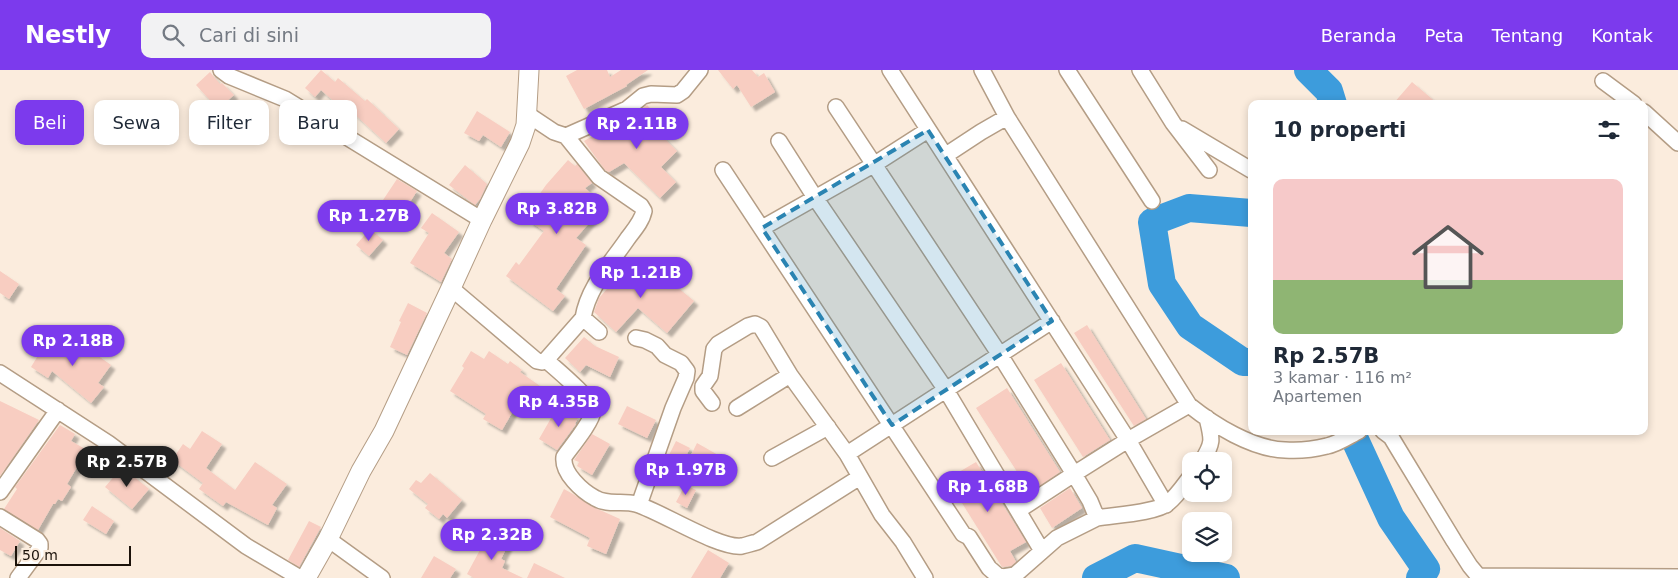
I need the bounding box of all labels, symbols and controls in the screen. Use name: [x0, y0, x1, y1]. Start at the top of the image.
search box: [141, 13, 491, 58]
text: Nestly: [25, 21, 111, 49]
icon: search: [159, 21, 187, 49]
text: Cari di sini: [199, 24, 299, 46]
text: Beranda: [1321, 25, 1396, 46]
text: Peta: [1424, 25, 1464, 46]
text: Tentang: [1492, 25, 1563, 46]
text: Kontak: [1591, 25, 1653, 46]
chip: Beli: [15, 100, 84, 145]
chip: Sewa: [94, 100, 179, 145]
chip: Filter: [189, 100, 269, 145]
chip: Baru: [279, 100, 357, 145]
pin: Rp 2.11B: [585, 108, 689, 150]
text: Rp 2.11B: [596, 114, 678, 133]
icon: filters: [1595, 116, 1623, 144]
text: 10 properti: [1273, 118, 1406, 142]
pin: Rp 3.82B: [505, 192, 609, 235]
text: Rp 3.82B: [516, 199, 598, 218]
pin: Rp 1.27B: [317, 200, 421, 242]
text: Rp 1.27B: [328, 206, 410, 225]
icon: home: [1403, 212, 1493, 302]
pin: Rp 1.21B: [589, 256, 693, 299]
text: Rp 1.21B: [600, 263, 682, 282]
pin: Rp 2.18B: [21, 324, 125, 367]
text: Rp 2.18B: [32, 331, 114, 350]
text: Rp 2.57B: [1273, 344, 1379, 368]
text: 3 kamar · 116 m²: [1273, 368, 1412, 387]
pin: Rp 4.35B: [507, 386, 611, 428]
text: Apartemen: [1273, 387, 1362, 406]
text: Rp 4.35B: [518, 392, 600, 411]
pin: Rp 2.57B: [75, 446, 179, 488]
text: Rp 2.57B: [86, 452, 168, 471]
map controls: [1182, 452, 1232, 562]
button: locate: [1182, 452, 1232, 502]
pin: Rp 1.97B: [634, 454, 738, 496]
text: Rp 1.97B: [645, 460, 727, 479]
pin: Rp 1.68B: [936, 470, 1040, 513]
text: Rp 1.68B: [947, 477, 1029, 496]
button: layers: [1182, 512, 1232, 562]
pin: Rp 2.32B: [440, 518, 544, 561]
text: Rp 2.32B: [451, 525, 533, 544]
scale bar: [15, 543, 131, 566]
text: 50 m: [22, 547, 58, 563]

